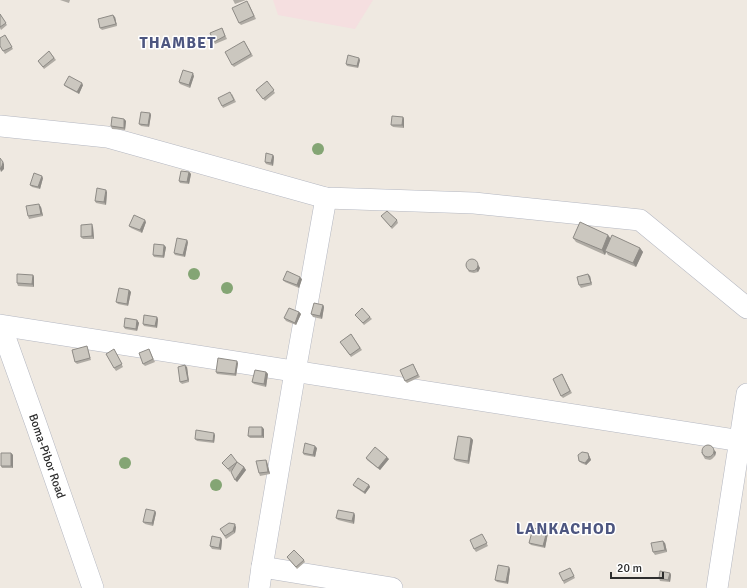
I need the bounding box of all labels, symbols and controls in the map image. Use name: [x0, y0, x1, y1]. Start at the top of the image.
district label: THAMBET: [140, 33, 216, 53]
street label: Boma-Pibor Road: [25, 412, 69, 500]
district label: LANKACHOD: [516, 519, 616, 539]
scale bar: [611, 554, 663, 580]
text: 20 m: [617, 561, 642, 576]

